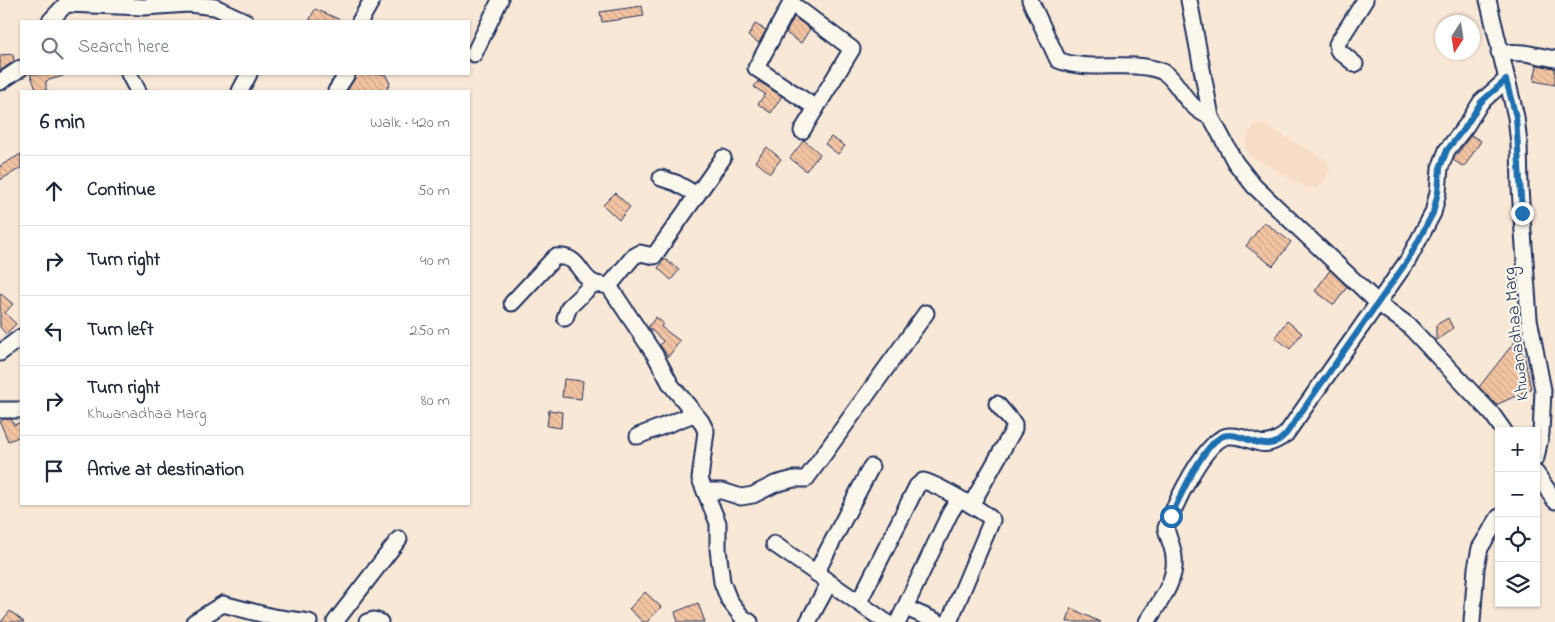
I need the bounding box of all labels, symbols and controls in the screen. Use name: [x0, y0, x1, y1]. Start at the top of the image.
north arrow: [1435, 15, 1480, 60]
search box: [20, 20, 470, 75]
icon: search: [38, 34, 66, 62]
text: Search here: [78, 34, 169, 61]
text: 6 min: [40, 108, 85, 138]
text: Walk · 420 m: [370, 111, 450, 135]
icon: ahead: [40, 177, 68, 205]
text: Continue: [87, 177, 155, 204]
text: 50 m: [418, 179, 450, 203]
route end: [1511, 202, 1534, 225]
icon: right: [40, 247, 68, 275]
text: Turn right: [87, 247, 160, 274]
text: 40 m: [420, 249, 450, 273]
street label: Khwanadhaa Marg: [1497, 266, 1538, 402]
icon: left: [40, 317, 68, 345]
text: Turn left: [87, 317, 154, 344]
text: 250 m: [410, 319, 450, 343]
text: Turn right: [87, 375, 160, 402]
icon: right: [40, 387, 68, 415]
text: 80 m: [421, 389, 450, 413]
text: Khwanadhaa Marg: [87, 402, 206, 426]
map controls: [1495, 427, 1540, 607]
button: +: [1495, 427, 1540, 472]
icon: arrive: [40, 457, 68, 485]
text: Arrive at destination: [87, 457, 244, 484]
button: −: [1495, 472, 1540, 517]
route start: [1160, 505, 1183, 528]
button: locate: [1495, 517, 1540, 562]
button: layers: [1495, 562, 1540, 607]

